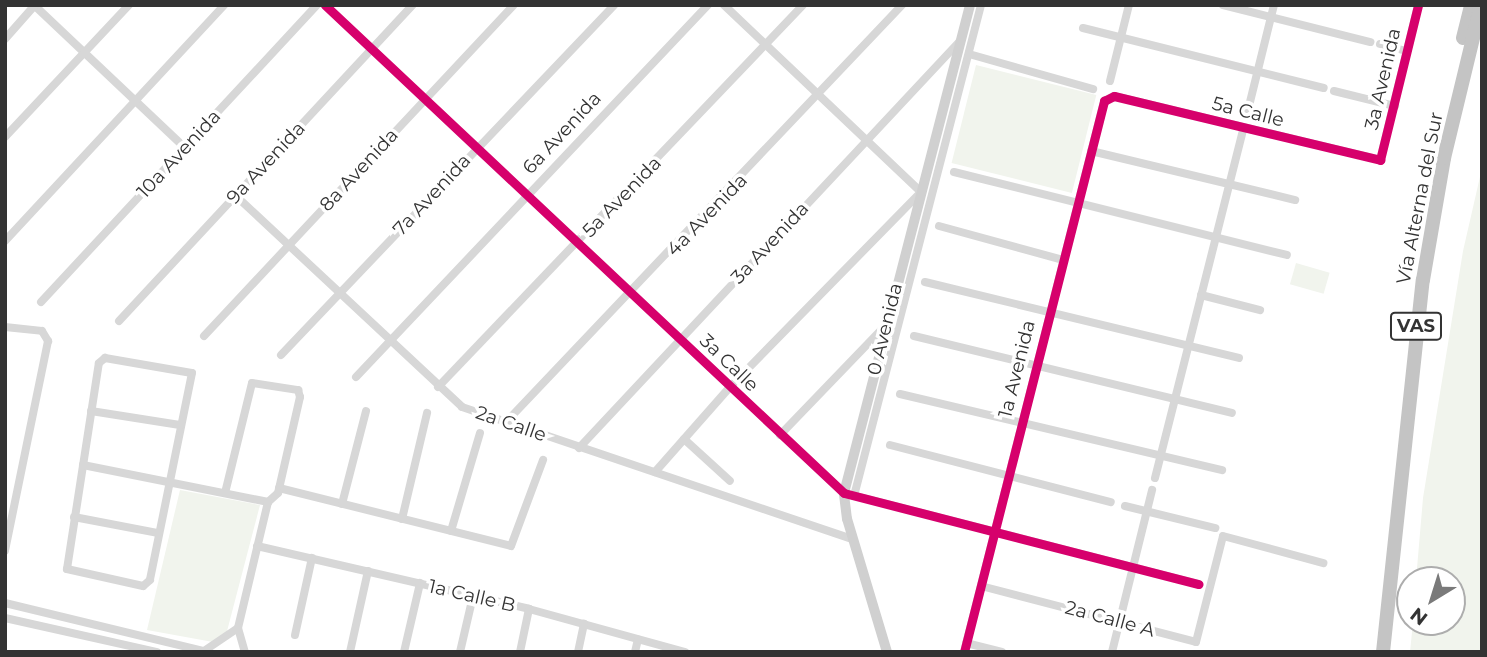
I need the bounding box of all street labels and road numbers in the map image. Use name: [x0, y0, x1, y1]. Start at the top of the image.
street label: 3a Avenida: [1360, 26, 1406, 132]
street label: 6a Avenida: [518, 87, 606, 179]
street label: 5a Calle: [1210, 92, 1286, 132]
street label: 10a Avenida: [132, 105, 226, 203]
street label: Vía Alterna del Sur: [1392, 110, 1448, 286]
street label: 9a Avenida: [222, 117, 310, 209]
street label: 8a Avenida: [315, 124, 403, 216]
street label: 7a Avenida: [388, 149, 476, 241]
street label: 5a Avenida: [578, 152, 666, 242]
street label: 4a Avenida: [662, 169, 752, 261]
street label: 3a Avenida: [726, 197, 814, 289]
street label: 0 Avenida: [863, 281, 907, 377]
road number: VAS: [1390, 312, 1442, 340]
street label: 1a Avenida: [994, 318, 1040, 420]
street label: 3a Calle: [695, 329, 763, 397]
street label: 2a Calle: [473, 401, 549, 447]
street label: 1a Calle B: [426, 575, 518, 617]
street label: 2a Calle A: [1063, 596, 1157, 642]

